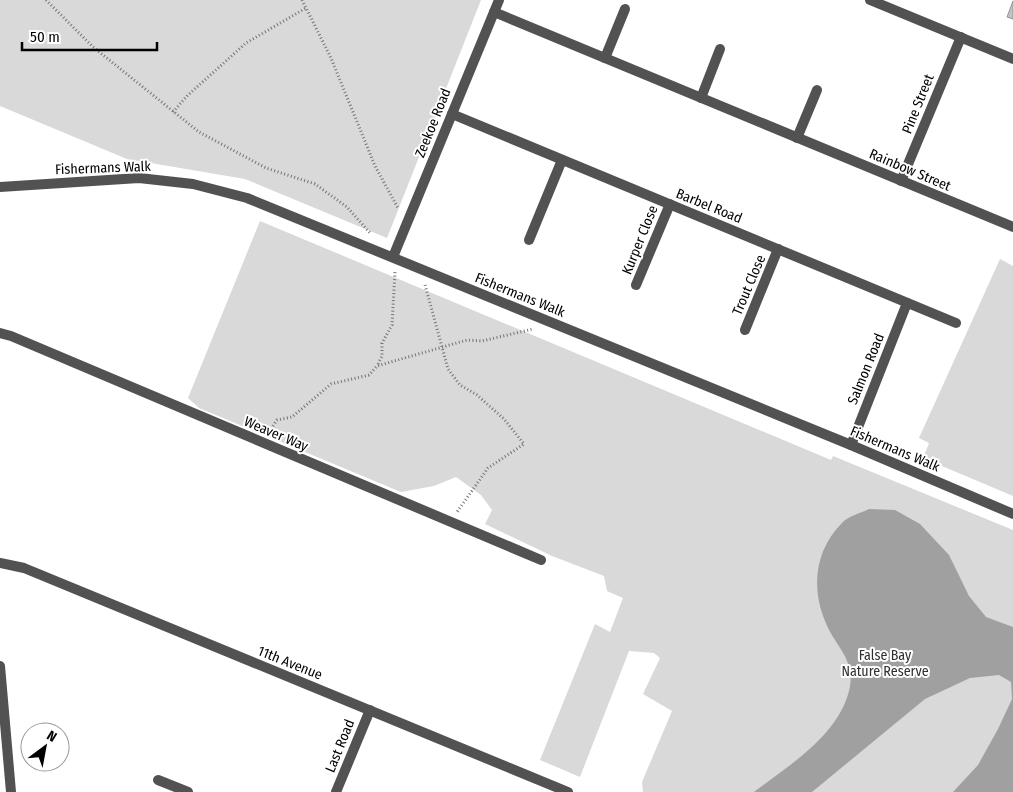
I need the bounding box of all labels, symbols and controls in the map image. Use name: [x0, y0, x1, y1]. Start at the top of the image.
scale bar: [22, 20, 158, 52]
text: 50 m: [30, 28, 60, 46]
street label: Pine Street: [898, 71, 938, 136]
street label: Zeekoe Road: [411, 86, 455, 160]
street label: Rainbow Street: [867, 145, 954, 195]
street label: Fishermans Walk: [55, 158, 152, 178]
street label: Barbel Road: [673, 185, 745, 227]
street label: Kurper Close: [618, 203, 662, 277]
street label: Trout Close: [729, 252, 769, 318]
street label: Fishermans Walk: [472, 269, 568, 321]
street label: Salmon Road: [844, 331, 888, 407]
street label: Weaver Way: [241, 413, 311, 455]
street label: Fishermans Walk: [848, 422, 943, 476]
street label: 11th Avenue: [255, 642, 325, 684]
park label: False Bay Nature Reserve: [841, 647, 929, 680]
street label: Last Road: [322, 717, 358, 775]
north arrow: [20, 722, 70, 772]
text: N: [44, 727, 60, 746]

